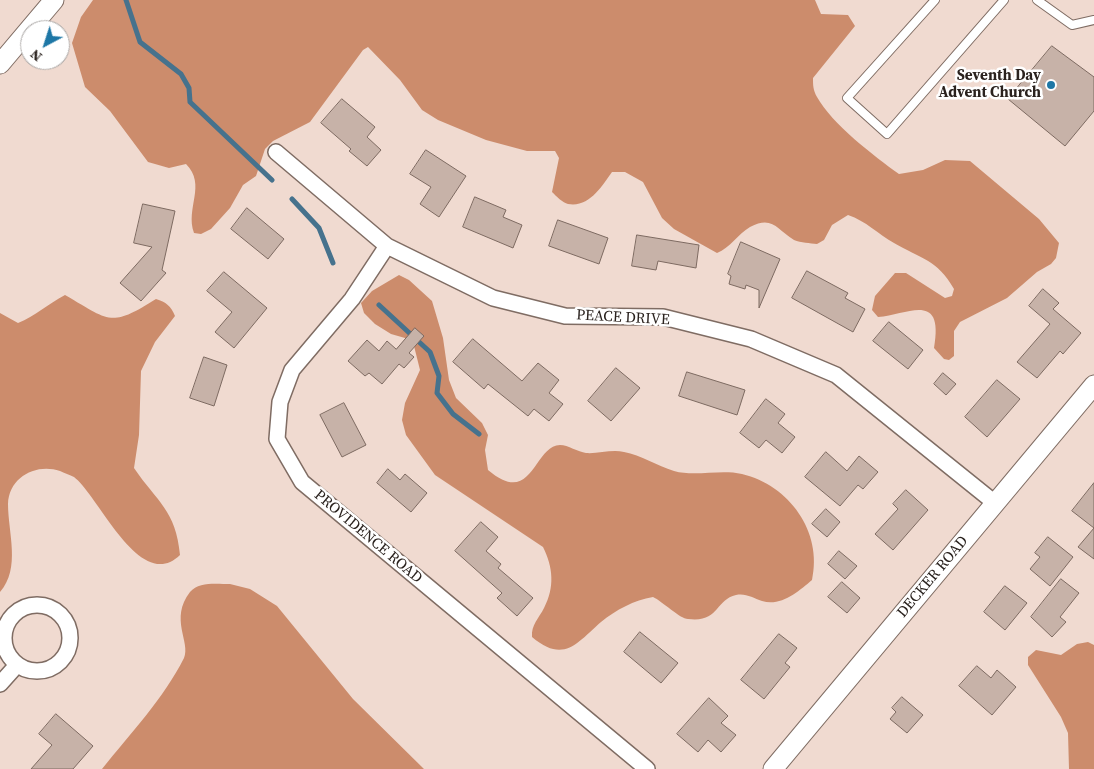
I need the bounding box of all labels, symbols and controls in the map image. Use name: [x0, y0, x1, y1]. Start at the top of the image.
north arrow: [20, 20, 70, 70]
text: N: [26, 45, 46, 67]
place label: Seventh Day Advent Church: [938, 67, 1041, 102]
marker: Seventh Day Advent Church: [1045, 79, 1057, 91]
street label: PEACE DRIVE: [576, 307, 670, 329]
street label: PROVIDENCE ROAD: [310, 486, 426, 588]
street label: DECKER ROAD: [894, 533, 972, 621]

